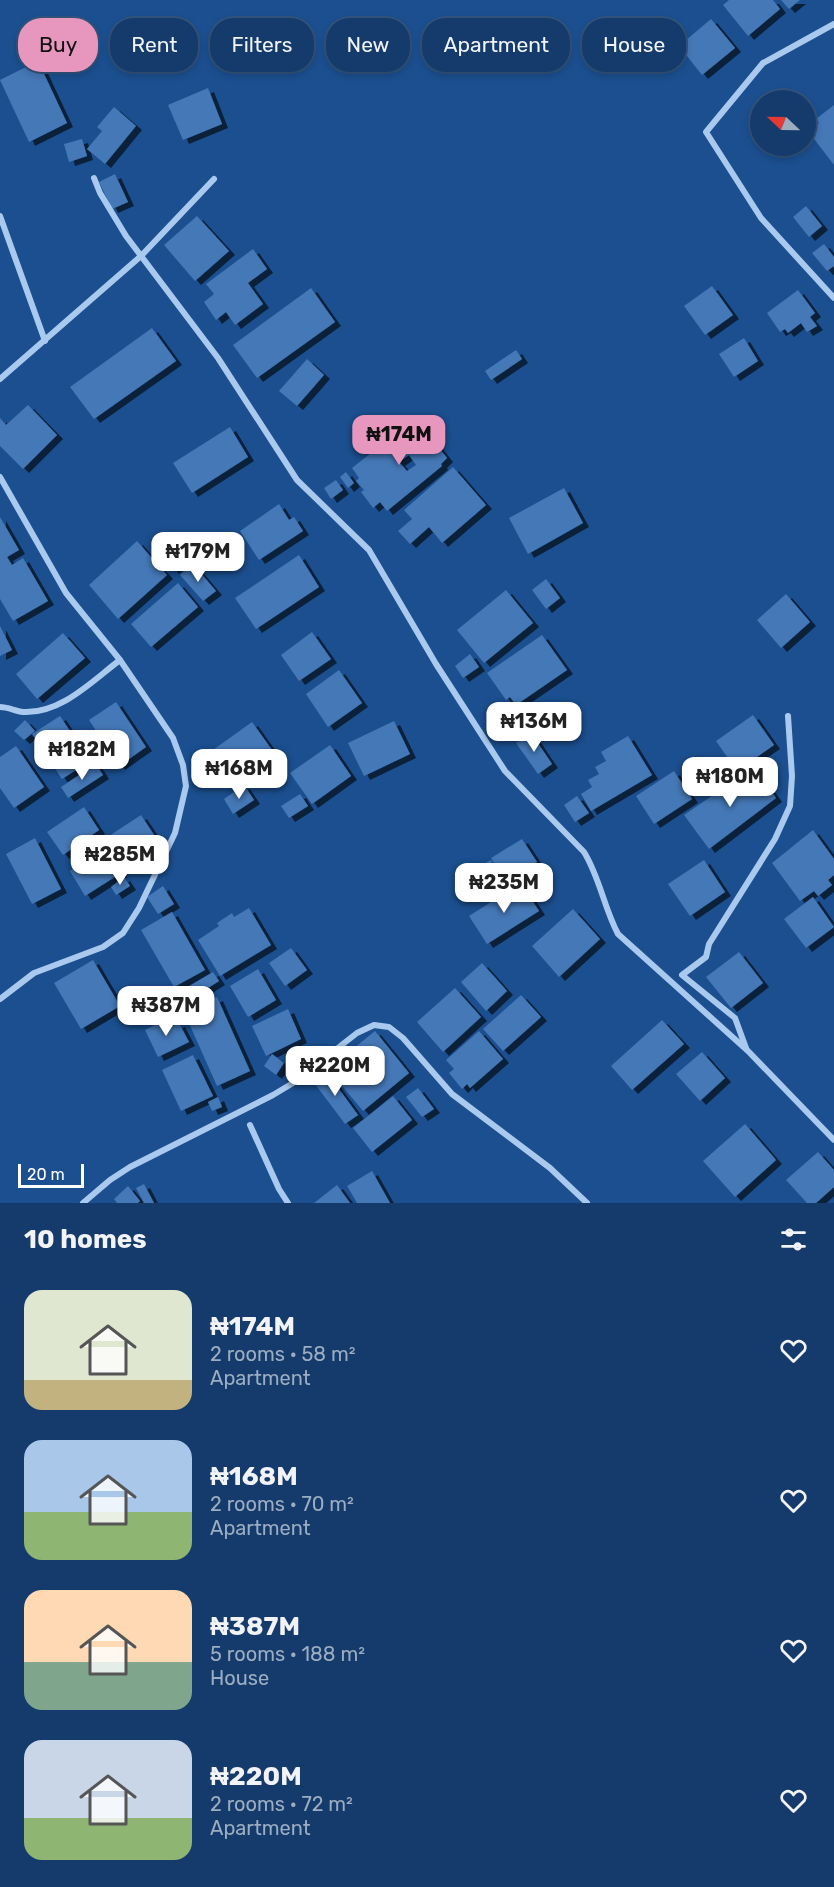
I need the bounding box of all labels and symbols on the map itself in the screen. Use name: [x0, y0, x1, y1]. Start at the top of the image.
north arrow: [750, 90, 816, 156]
pin: ₦174M: [357, 415, 441, 466]
pin: ₦179M: [156, 532, 240, 583]
pin: ₦136M: [492, 702, 576, 753]
pin: ₦182M: [40, 730, 124, 781]
pin: ₦168M: [197, 749, 281, 800]
pin: ₦180M: [688, 757, 772, 808]
pin: ₦285M: [78, 835, 162, 886]
pin: ₦235M: [462, 863, 546, 914]
pin: ₦387M: [124, 986, 208, 1037]
pin: ₦220M: [293, 1046, 377, 1097]
scale bar: [18, 1161, 84, 1188]

